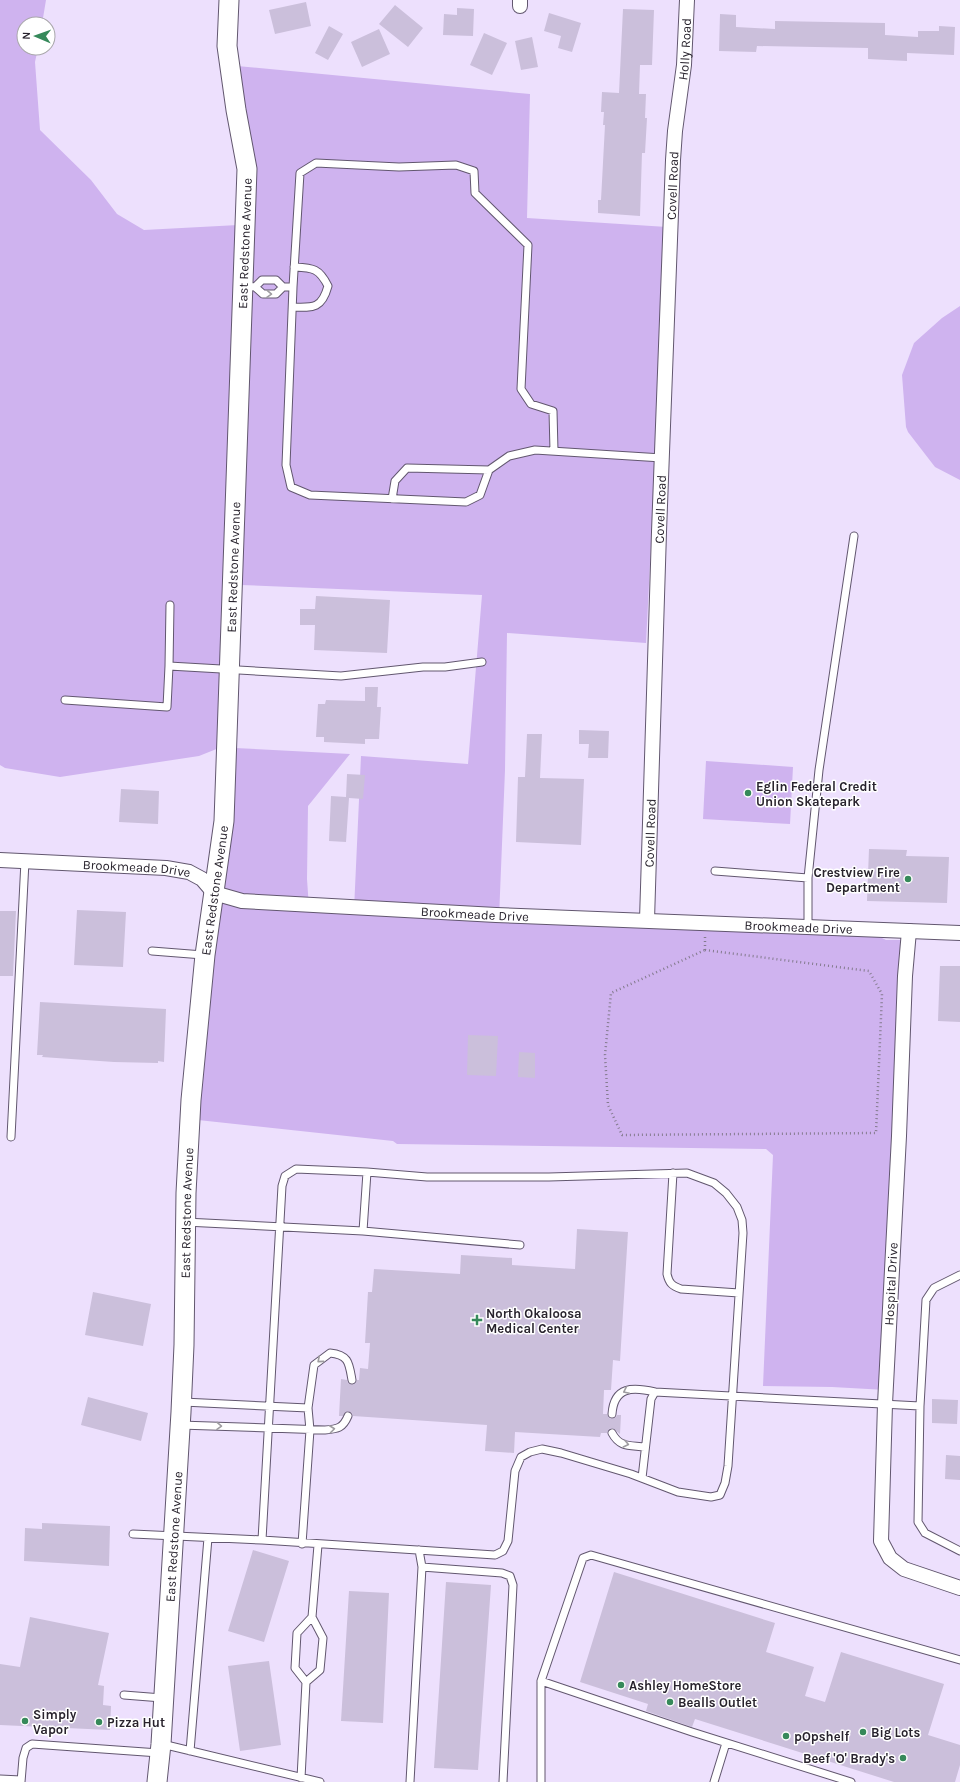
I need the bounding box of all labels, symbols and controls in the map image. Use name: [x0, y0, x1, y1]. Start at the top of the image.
north arrow: [16, 16, 56, 56]
street label: Holly Road: [675, 18, 694, 81]
text: N: [20, 31, 33, 40]
street label: Covell Road: [663, 151, 681, 220]
street label: East Redstone Avenue: [235, 177, 254, 309]
one-way arrow: [266, 289, 272, 298]
street label: Covell Road: [651, 475, 669, 544]
street label: East Redstone Avenue: [223, 501, 243, 633]
place label: Eglin Federal Credit Union Skatepark: [756, 779, 877, 809]
marker: Eglin Federal Credit Union Skatepark: [743, 788, 753, 798]
street label: Covell Road: [641, 798, 658, 868]
street label: East Redstone Avenue: [198, 824, 231, 956]
street label: Brookmeade Drive: [82, 856, 192, 880]
place label: Crestview Fire Department: [813, 865, 900, 895]
marker: Crestview Fire Department: [903, 874, 913, 884]
street label: Brookmeade Drive: [420, 903, 529, 924]
street label: Brookmeade Drive: [744, 917, 853, 936]
street label: East Redstone Avenue: [177, 1147, 196, 1278]
street label: Hospital Drive: [881, 1242, 901, 1326]
place label: North Okaloosa Medical Center: [486, 1306, 582, 1336]
marker: North Okaloosa Medical Center: [471, 1314, 483, 1326]
one-way arrow: [317, 1356, 325, 1363]
one-way arrow: [623, 1387, 630, 1395]
one-way arrow: [216, 1421, 222, 1430]
one-way arrow: [329, 1425, 335, 1434]
one-way arrow: [622, 1439, 629, 1448]
street label: East Redstone Avenue: [162, 1470, 185, 1602]
place label: Ashley HomeStore: [629, 1678, 741, 1693]
marker: Ashley HomeStore: [616, 1680, 626, 1690]
place label: Bealls Outlet: [678, 1695, 757, 1710]
marker: Bealls Outlet: [665, 1697, 675, 1707]
place label: Simply Vapor: [33, 1707, 77, 1737]
place label: Pizza Hut: [107, 1715, 165, 1730]
marker: Simply Vapor: [20, 1716, 30, 1726]
marker: Pizza Hut: [94, 1717, 104, 1727]
place label: Big Lots: [871, 1725, 920, 1740]
marker: Big Lots: [858, 1727, 868, 1737]
place label: pOpshelf: [794, 1729, 850, 1744]
marker: pOpshelf: [781, 1731, 791, 1741]
place label: Beef 'O' Brady's: [803, 1751, 895, 1766]
marker: Beef 'O' Brady's: [898, 1753, 908, 1763]

